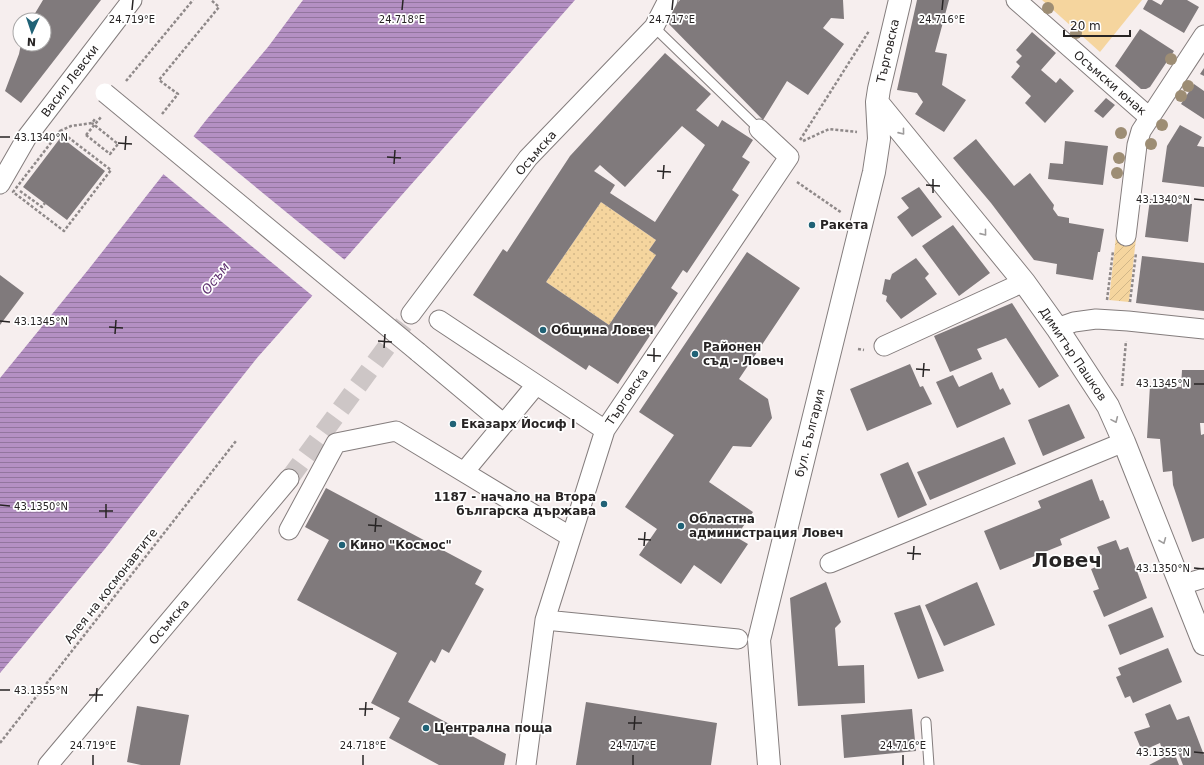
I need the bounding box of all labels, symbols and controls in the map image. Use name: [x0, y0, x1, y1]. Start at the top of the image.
north arrow: [12, 12, 52, 52]
scale bar: [1064, 12, 1130, 38]
text: 24.719°E: [109, 14, 155, 25]
text: 24.718°E: [379, 14, 425, 25]
text: 24.717°E: [649, 14, 695, 25]
text: 24.716°E: [919, 14, 965, 25]
street label: Търговска: [874, 18, 902, 85]
text: 20 m: [1070, 19, 1101, 33]
text: N: [27, 35, 36, 48]
street label: Васил Левски: [38, 42, 102, 120]
street label: Осъмски юнак: [1071, 48, 1149, 118]
street label: Осъмска: [513, 128, 559, 178]
one-way arrow: [897, 128, 904, 135]
text: 43.1340°N: [14, 132, 68, 143]
text: 43.1340°N: [1136, 194, 1190, 205]
place label: Ракета: [820, 218, 868, 232]
marker: Ракета: [807, 220, 817, 230]
one-way arrow: [979, 229, 986, 236]
water label: Осъм: [198, 259, 233, 297]
street label: Димитър Пашков: [1036, 305, 1110, 403]
text: 43.1345°N: [14, 316, 68, 327]
place label: Община Ловеч: [551, 323, 654, 337]
marker: Община Ловеч: [538, 325, 548, 335]
place label: Районен съд - Ловеч: [703, 340, 784, 368]
marker: Районен съд - Ловеч: [690, 349, 700, 359]
street label: Търговска: [602, 366, 651, 429]
text: 43.1345°N: [1136, 378, 1190, 389]
street label: бул. България: [792, 387, 828, 479]
one-way arrow: [1110, 415, 1118, 423]
place label: Еказарх Йосиф I: [461, 416, 575, 431]
marker: Еказарх Йосиф I: [448, 419, 458, 429]
place label: 1187 - начало на Втора българска държава: [434, 490, 596, 518]
marker: 1187 - начало на Втора българска държава: [599, 499, 609, 509]
text: 43.1350°N: [14, 501, 68, 512]
place label: Областна администрация Ловеч: [689, 512, 844, 540]
marker: Областна администрация Ловеч: [676, 521, 686, 531]
street label: Алея на космонавтите: [62, 526, 160, 646]
one-way arrow: [1159, 537, 1167, 544]
place label: Кино "Космос": [350, 538, 452, 552]
marker: Кино "Космос": [337, 540, 347, 550]
district label: Ловеч: [1032, 548, 1102, 572]
text: 43.1350°N: [1136, 563, 1190, 574]
street label: Осъмска: [146, 597, 192, 647]
text: 43.1355°N: [14, 685, 68, 696]
place label: Централна поща: [434, 721, 552, 735]
marker: Централна поща: [421, 723, 431, 733]
text: 24.719°E: [70, 740, 116, 751]
text: 24.718°E: [340, 740, 386, 751]
text: 24.717°E: [610, 740, 656, 751]
text: 24.716°E: [880, 740, 926, 751]
text: 43.1355°N: [1136, 747, 1190, 758]

